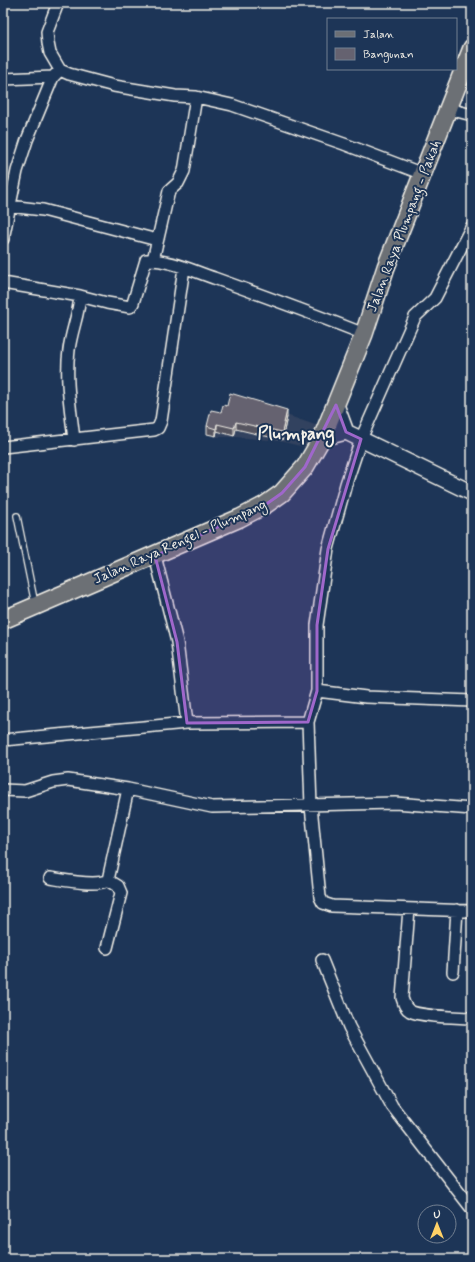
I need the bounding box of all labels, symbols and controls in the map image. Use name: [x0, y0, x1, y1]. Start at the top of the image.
legend: [327, 18, 457, 70]
text: Jalan: [363, 27, 395, 43]
text: Bangunan: [363, 47, 414, 63]
street label: Jalan Raya Plumpang - Pakah: [363, 137, 447, 315]
district label: Plumpang: [257, 422, 335, 448]
street label: Jalan Raya Rengel - Plumpang: [91, 496, 270, 590]
north arrow: [417, 1204, 457, 1244]
text: U: [433, 1208, 441, 1222]

